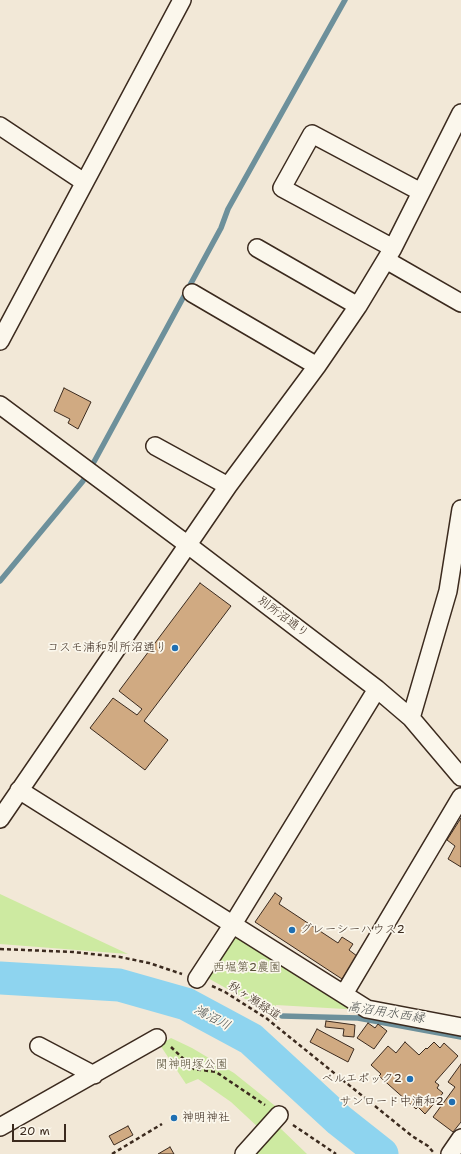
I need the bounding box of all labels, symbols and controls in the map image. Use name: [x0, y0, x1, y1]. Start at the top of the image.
street label: 別所沼通り: [255, 593, 311, 641]
place label: コスモ浦和別所沼通り: [47, 641, 167, 655]
marker: コスモ浦和別所沼通り: [170, 643, 180, 653]
place label: グレーシーハウス2: [300, 923, 405, 937]
marker: グレーシーハウス2: [287, 925, 297, 935]
park label: 西堀第2農園: [213, 961, 281, 975]
street label: 秋ヶ瀬緑道: [225, 979, 283, 1023]
water label: 高沼用水西縁: [346, 999, 426, 1027]
water label: 鴻沼川: [191, 1002, 233, 1034]
park label: 関神明塚公園: [156, 1058, 228, 1072]
place label: ベルエポック2: [322, 1072, 402, 1086]
marker: ベルエポック2: [405, 1074, 415, 1084]
place label: サンロード中浦和2: [340, 1095, 444, 1109]
marker: サンロード中浦和2: [447, 1097, 457, 1107]
place label: 神明神社: [182, 1111, 230, 1125]
marker: 神明神社: [169, 1113, 179, 1123]
scale bar: [14, 1116, 68, 1142]
text: 20 m: [19, 1123, 50, 1139]

